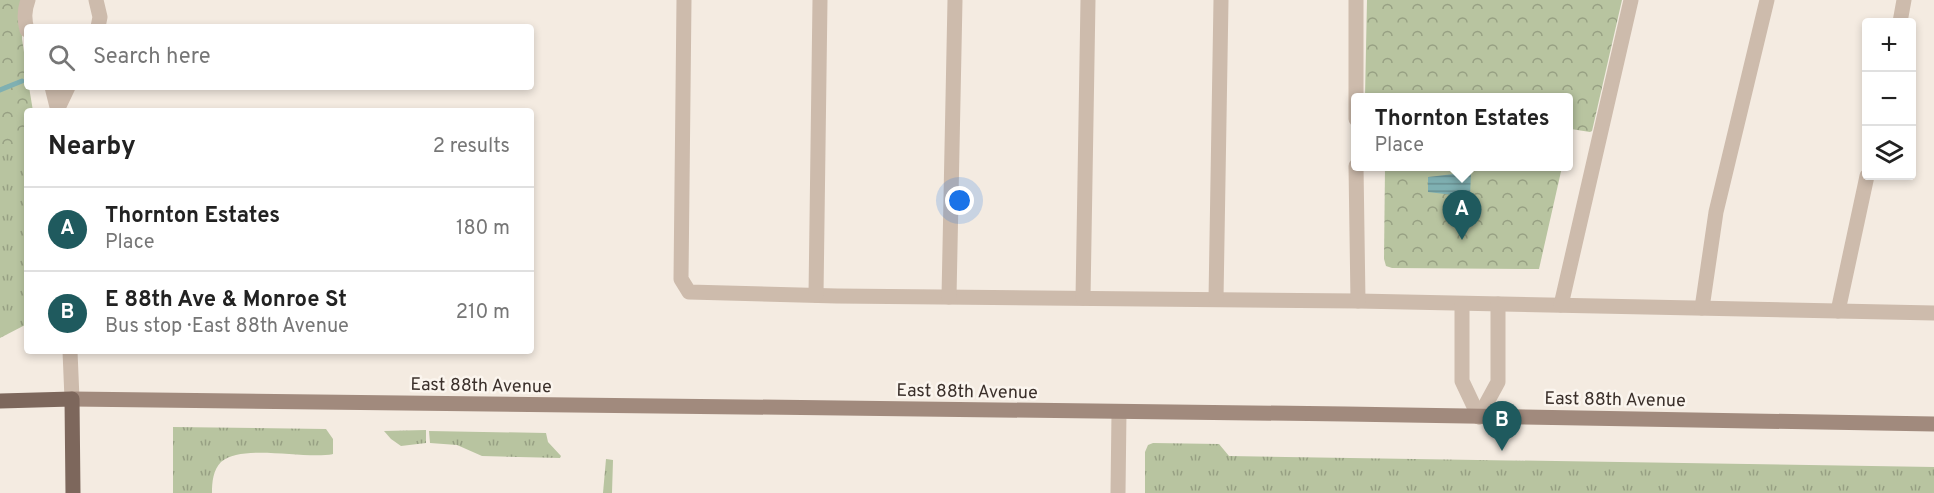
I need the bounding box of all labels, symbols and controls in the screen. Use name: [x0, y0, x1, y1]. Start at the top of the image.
map controls: [1862, 18, 1916, 180]
button: +: [1862, 18, 1916, 72]
search box: [24, 24, 534, 90]
icon: search: [45, 41, 78, 74]
text: Search here: [93, 44, 211, 71]
button: −: [1862, 72, 1916, 126]
popup: [1351, 93, 1573, 171]
text: Thornton Estates: [1374, 106, 1550, 133]
button: layers: [1862, 126, 1916, 180]
text: Nearby: [48, 131, 136, 164]
text: Place: [1374, 133, 1424, 159]
text: 2 results: [433, 134, 510, 160]
your location: [945, 186, 974, 215]
pin: A: [1442, 190, 1482, 240]
text: Thornton Estates: [105, 203, 280, 230]
text: A: [60, 216, 75, 242]
text: 180 m: [456, 216, 510, 242]
text: Place: [105, 230, 155, 256]
text: E 88th Ave & Monroe St: [105, 287, 347, 314]
text: B: [61, 300, 74, 326]
text: 210 m: [456, 300, 510, 326]
text: Bus stop · East 88th Avenue: [105, 314, 349, 340]
street label: East 88th Avenue: [410, 374, 552, 399]
street label: East 88th Avenue: [896, 380, 1038, 405]
street label: East 88th Avenue: [1544, 388, 1686, 413]
pin: B: [1482, 402, 1522, 451]

